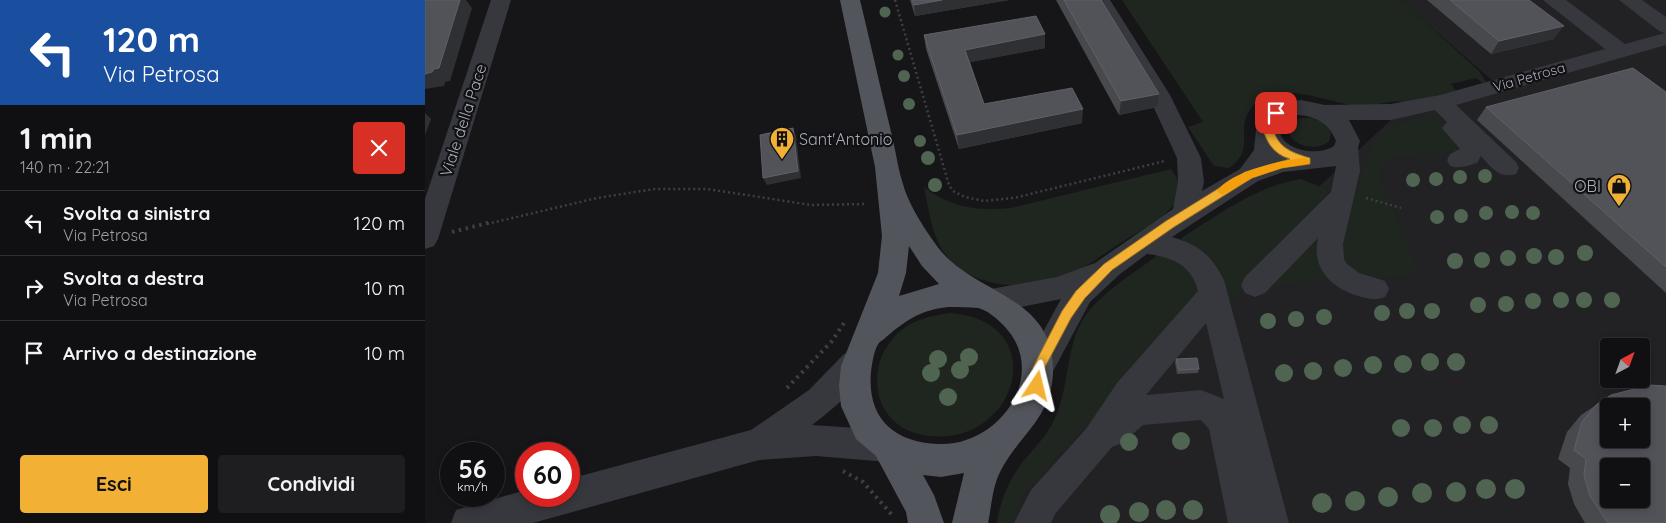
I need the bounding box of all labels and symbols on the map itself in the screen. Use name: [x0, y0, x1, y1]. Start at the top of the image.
street label: Via Petrosa: [1491, 58, 1567, 96]
street label: Viale della Pace: [435, 61, 491, 179]
pin: [1255, 92, 1297, 134]
building icon: Sant'Antonio: [769, 126, 795, 160]
place label: Sant'Antonio: [799, 129, 892, 149]
shop icon: OBI: [1606, 173, 1632, 207]
place label: OBI: [1574, 176, 1601, 196]
north arrow: [1600, 338, 1650, 388]
position arrow: [1010, 359, 1062, 411]
speed limit sign: 60: [515, 442, 580, 507]

